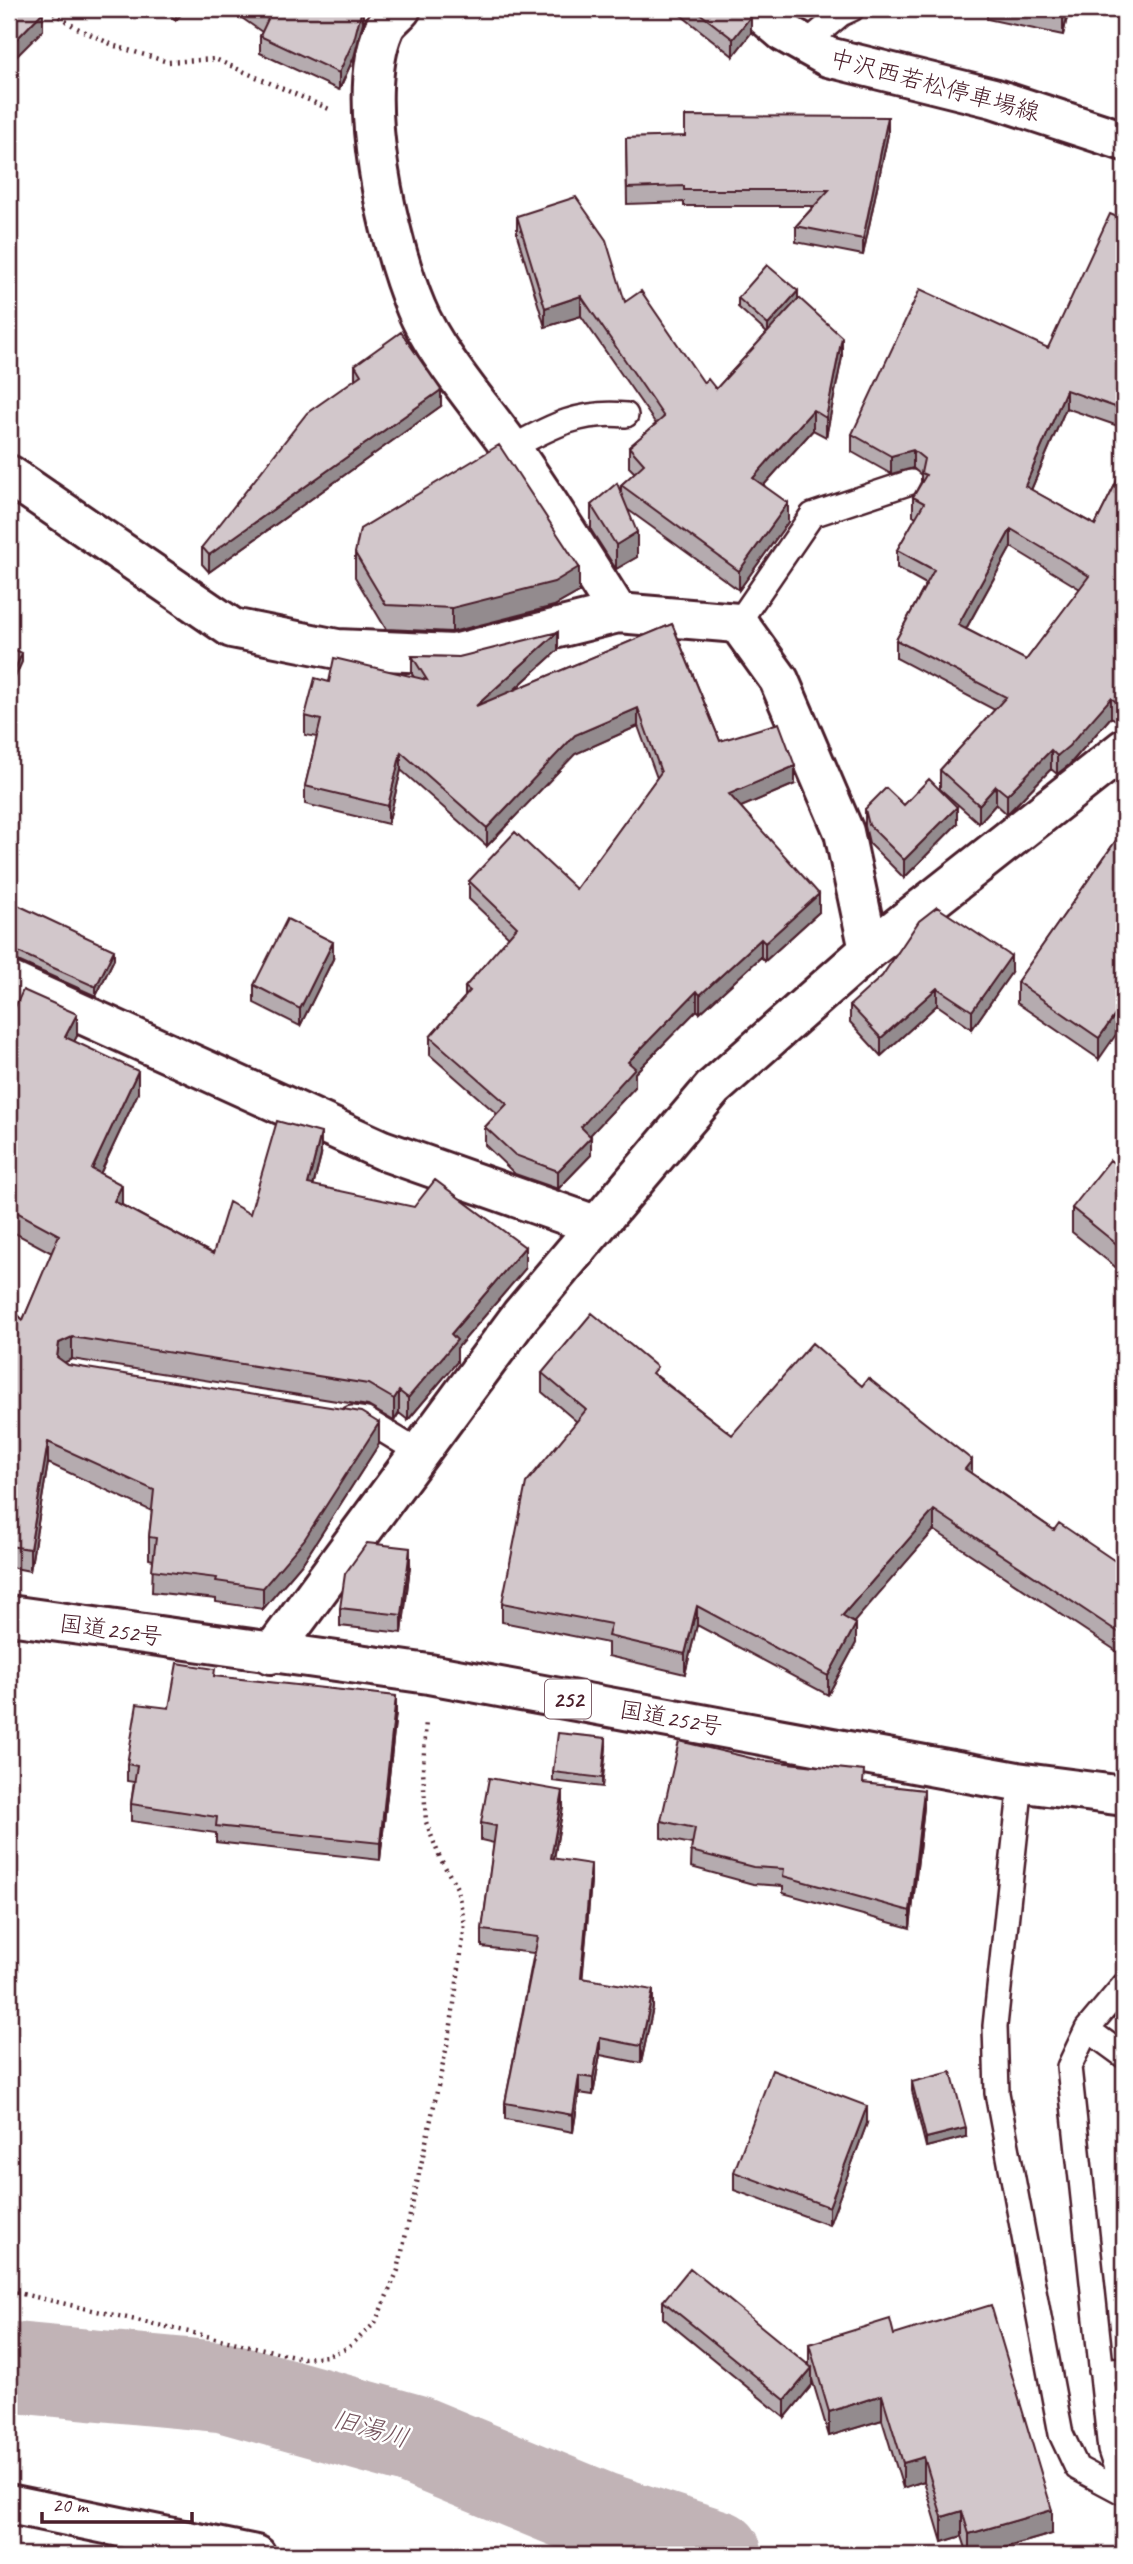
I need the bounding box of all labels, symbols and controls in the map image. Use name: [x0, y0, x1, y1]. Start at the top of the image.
street label: 中沢西若松停車場線: [827, 43, 1043, 127]
street label: 国道252号: [57, 1608, 165, 1652]
road number: 252: [545, 1680, 591, 1718]
street label: 国道252号: [617, 1694, 725, 1742]
water label: 旧湯川: [329, 2402, 413, 2455]
scale bar: [42, 2480, 192, 2524]
text: 20 m: [52, 2492, 90, 2518]

